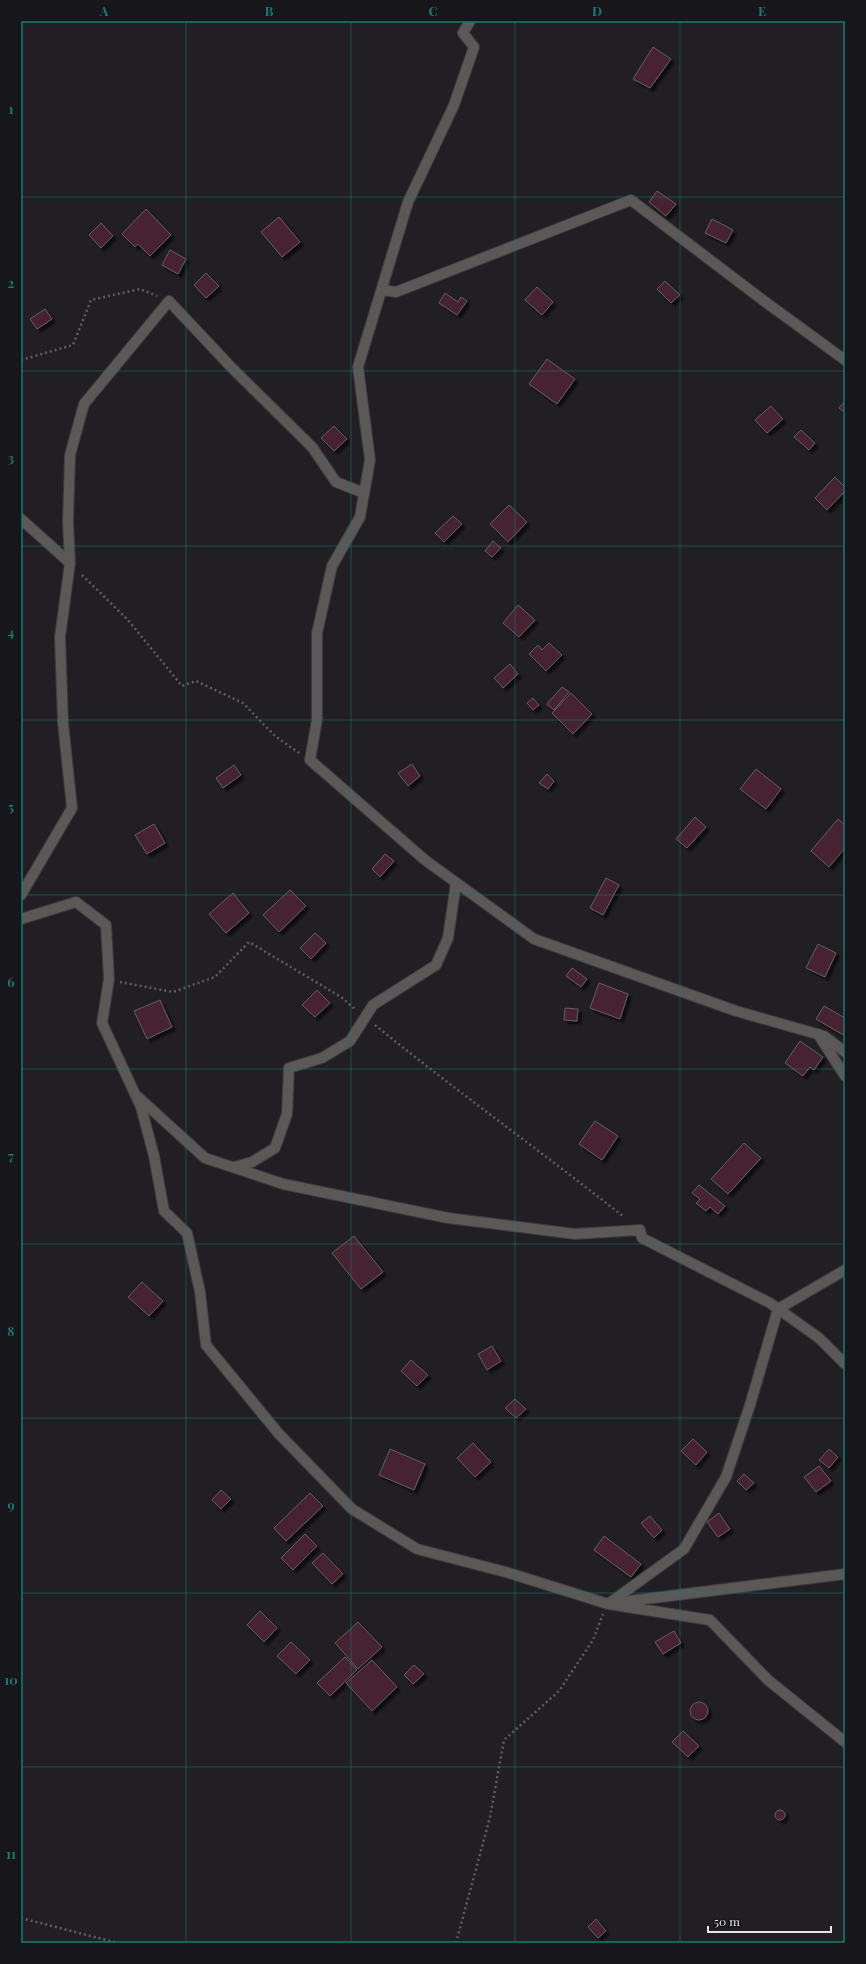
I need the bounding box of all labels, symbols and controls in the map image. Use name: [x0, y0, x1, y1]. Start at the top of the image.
text: A: [99, 2, 109, 19]
text: B: [265, 2, 274, 19]
text: C: [428, 2, 438, 19]
text: D: [592, 2, 602, 19]
text: E: [758, 2, 766, 19]
text: 1: [9, 100, 14, 117]
text: 2: [8, 274, 15, 291]
text: 3: [8, 449, 14, 466]
text: 4: [8, 623, 15, 640]
text: 5: [8, 798, 14, 815]
text: 6: [7, 973, 15, 990]
text: 7: [8, 1147, 14, 1164]
text: 8: [7, 1322, 15, 1339]
text: 9: [7, 1496, 15, 1513]
text: 10: [4, 1671, 18, 1688]
text: 11: [6, 1845, 16, 1862]
scale bar: [708, 1908, 831, 1934]
text: 50 m: [714, 1913, 740, 1929]

